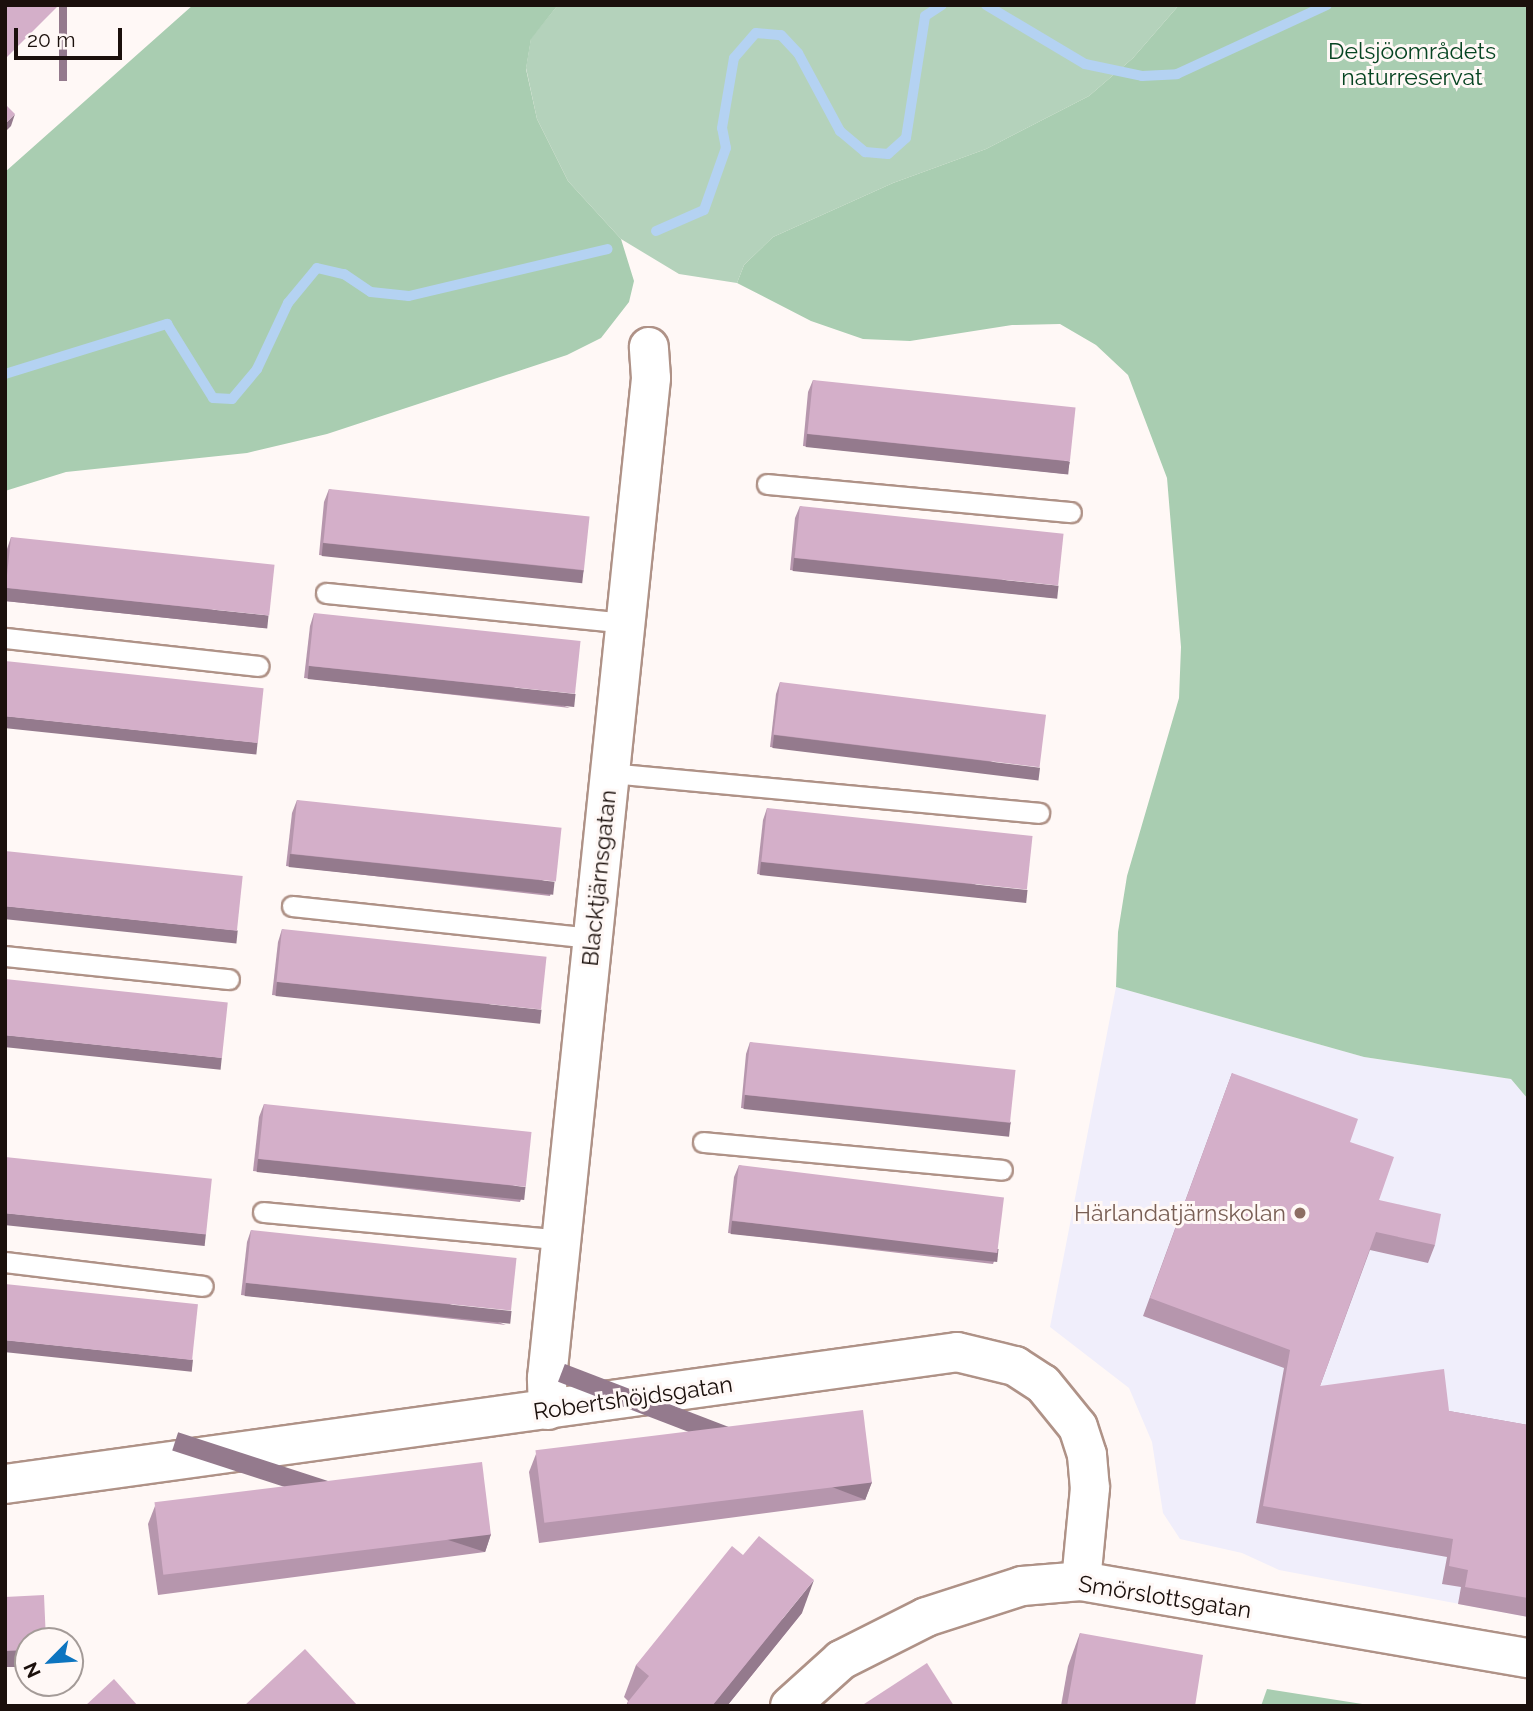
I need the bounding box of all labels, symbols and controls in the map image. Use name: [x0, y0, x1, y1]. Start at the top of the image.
scale bar: [18, 14, 126, 58]
text: 20 m: [27, 27, 75, 52]
park label: Delsjöområdets naturreservat: [1328, 37, 1496, 91]
street label: Blacktjärnsgatan: [576, 788, 622, 968]
place label: Härlandatjärnskolan: [1074, 1199, 1286, 1227]
marker: Härlandatjärnskolan: [1292, 1205, 1308, 1221]
street label: Robertshöjdsgatan: [532, 1370, 734, 1426]
street label: Smörslottsgatan: [1077, 1570, 1253, 1624]
north arrow: [14, 1627, 84, 1697]
text: N: [19, 1659, 45, 1681]

